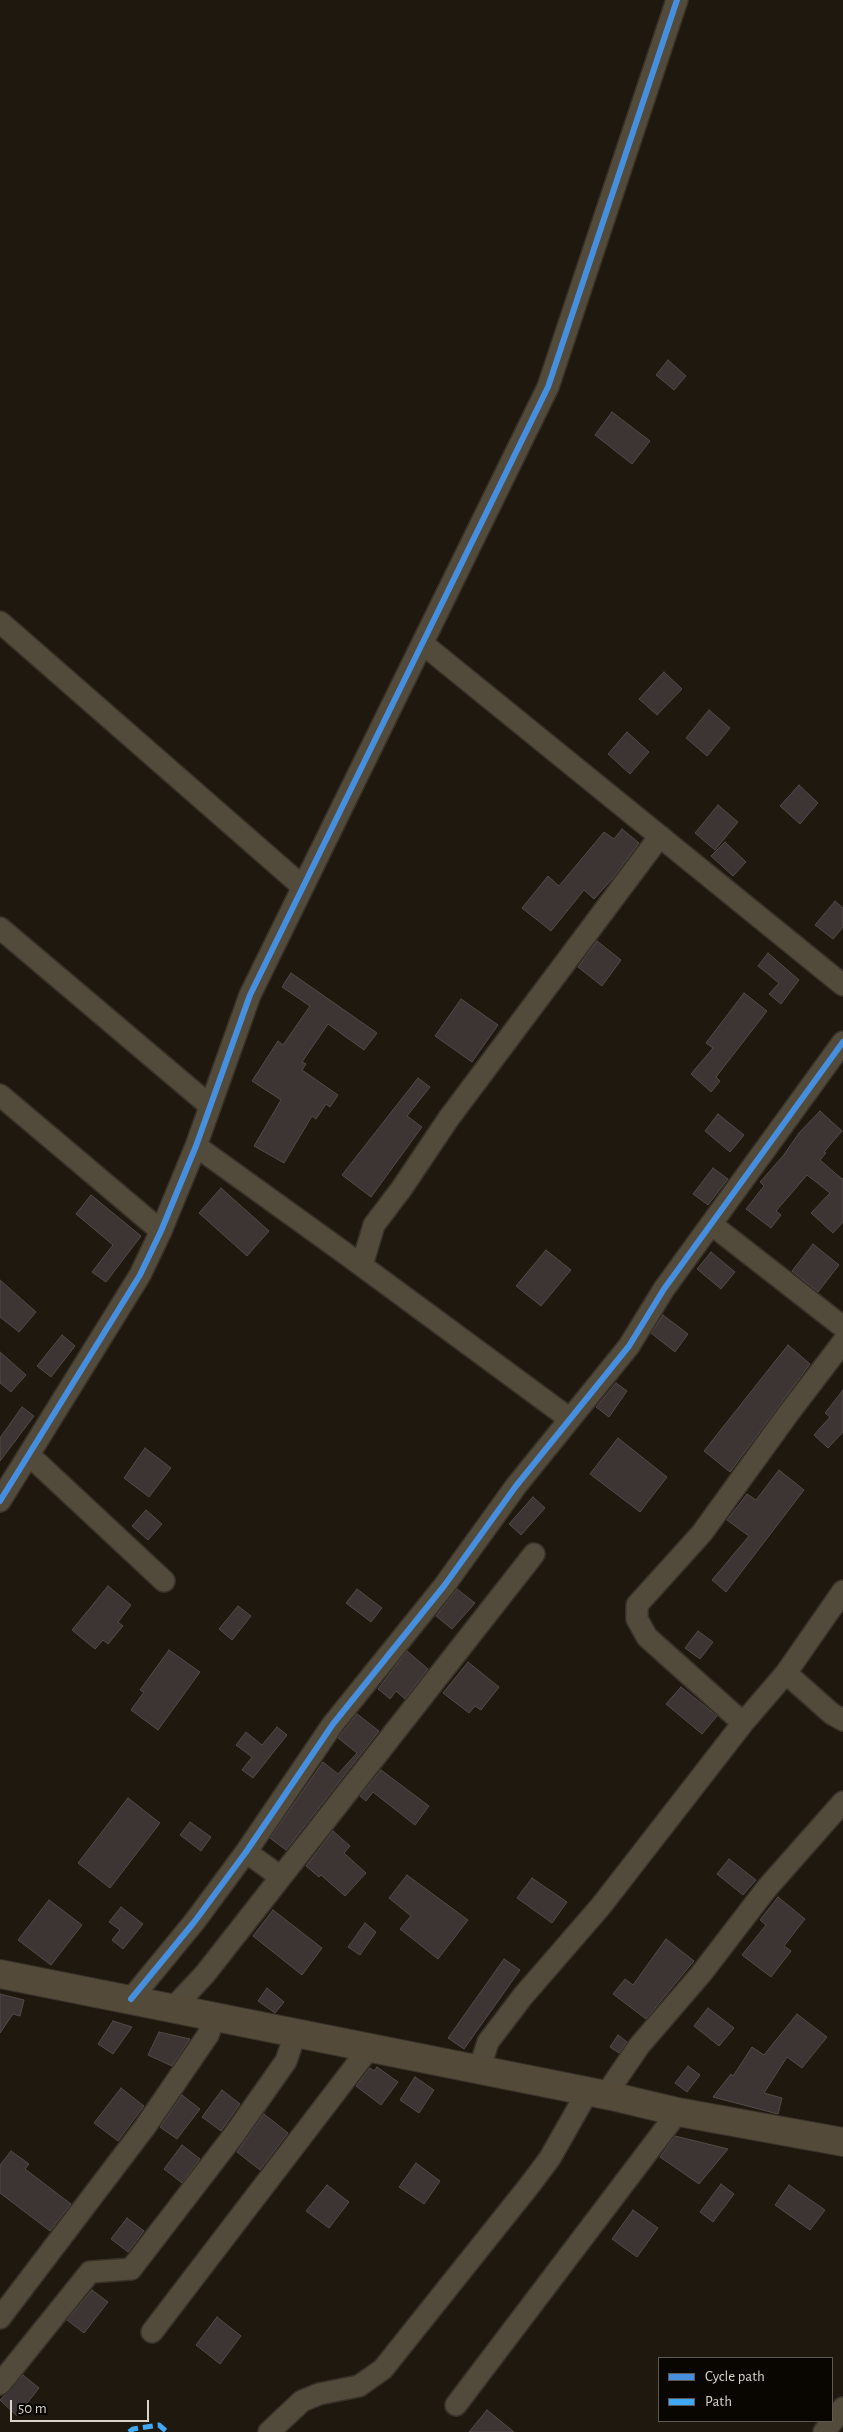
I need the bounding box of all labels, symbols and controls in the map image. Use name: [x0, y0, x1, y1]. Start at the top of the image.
legend: [658, 2357, 833, 2422]
text: Cycle path: [705, 2369, 765, 2384]
scale bar: [12, 2390, 151, 2422]
text: Path: [705, 2394, 732, 2409]
text: 50 m: [18, 2401, 47, 2416]

